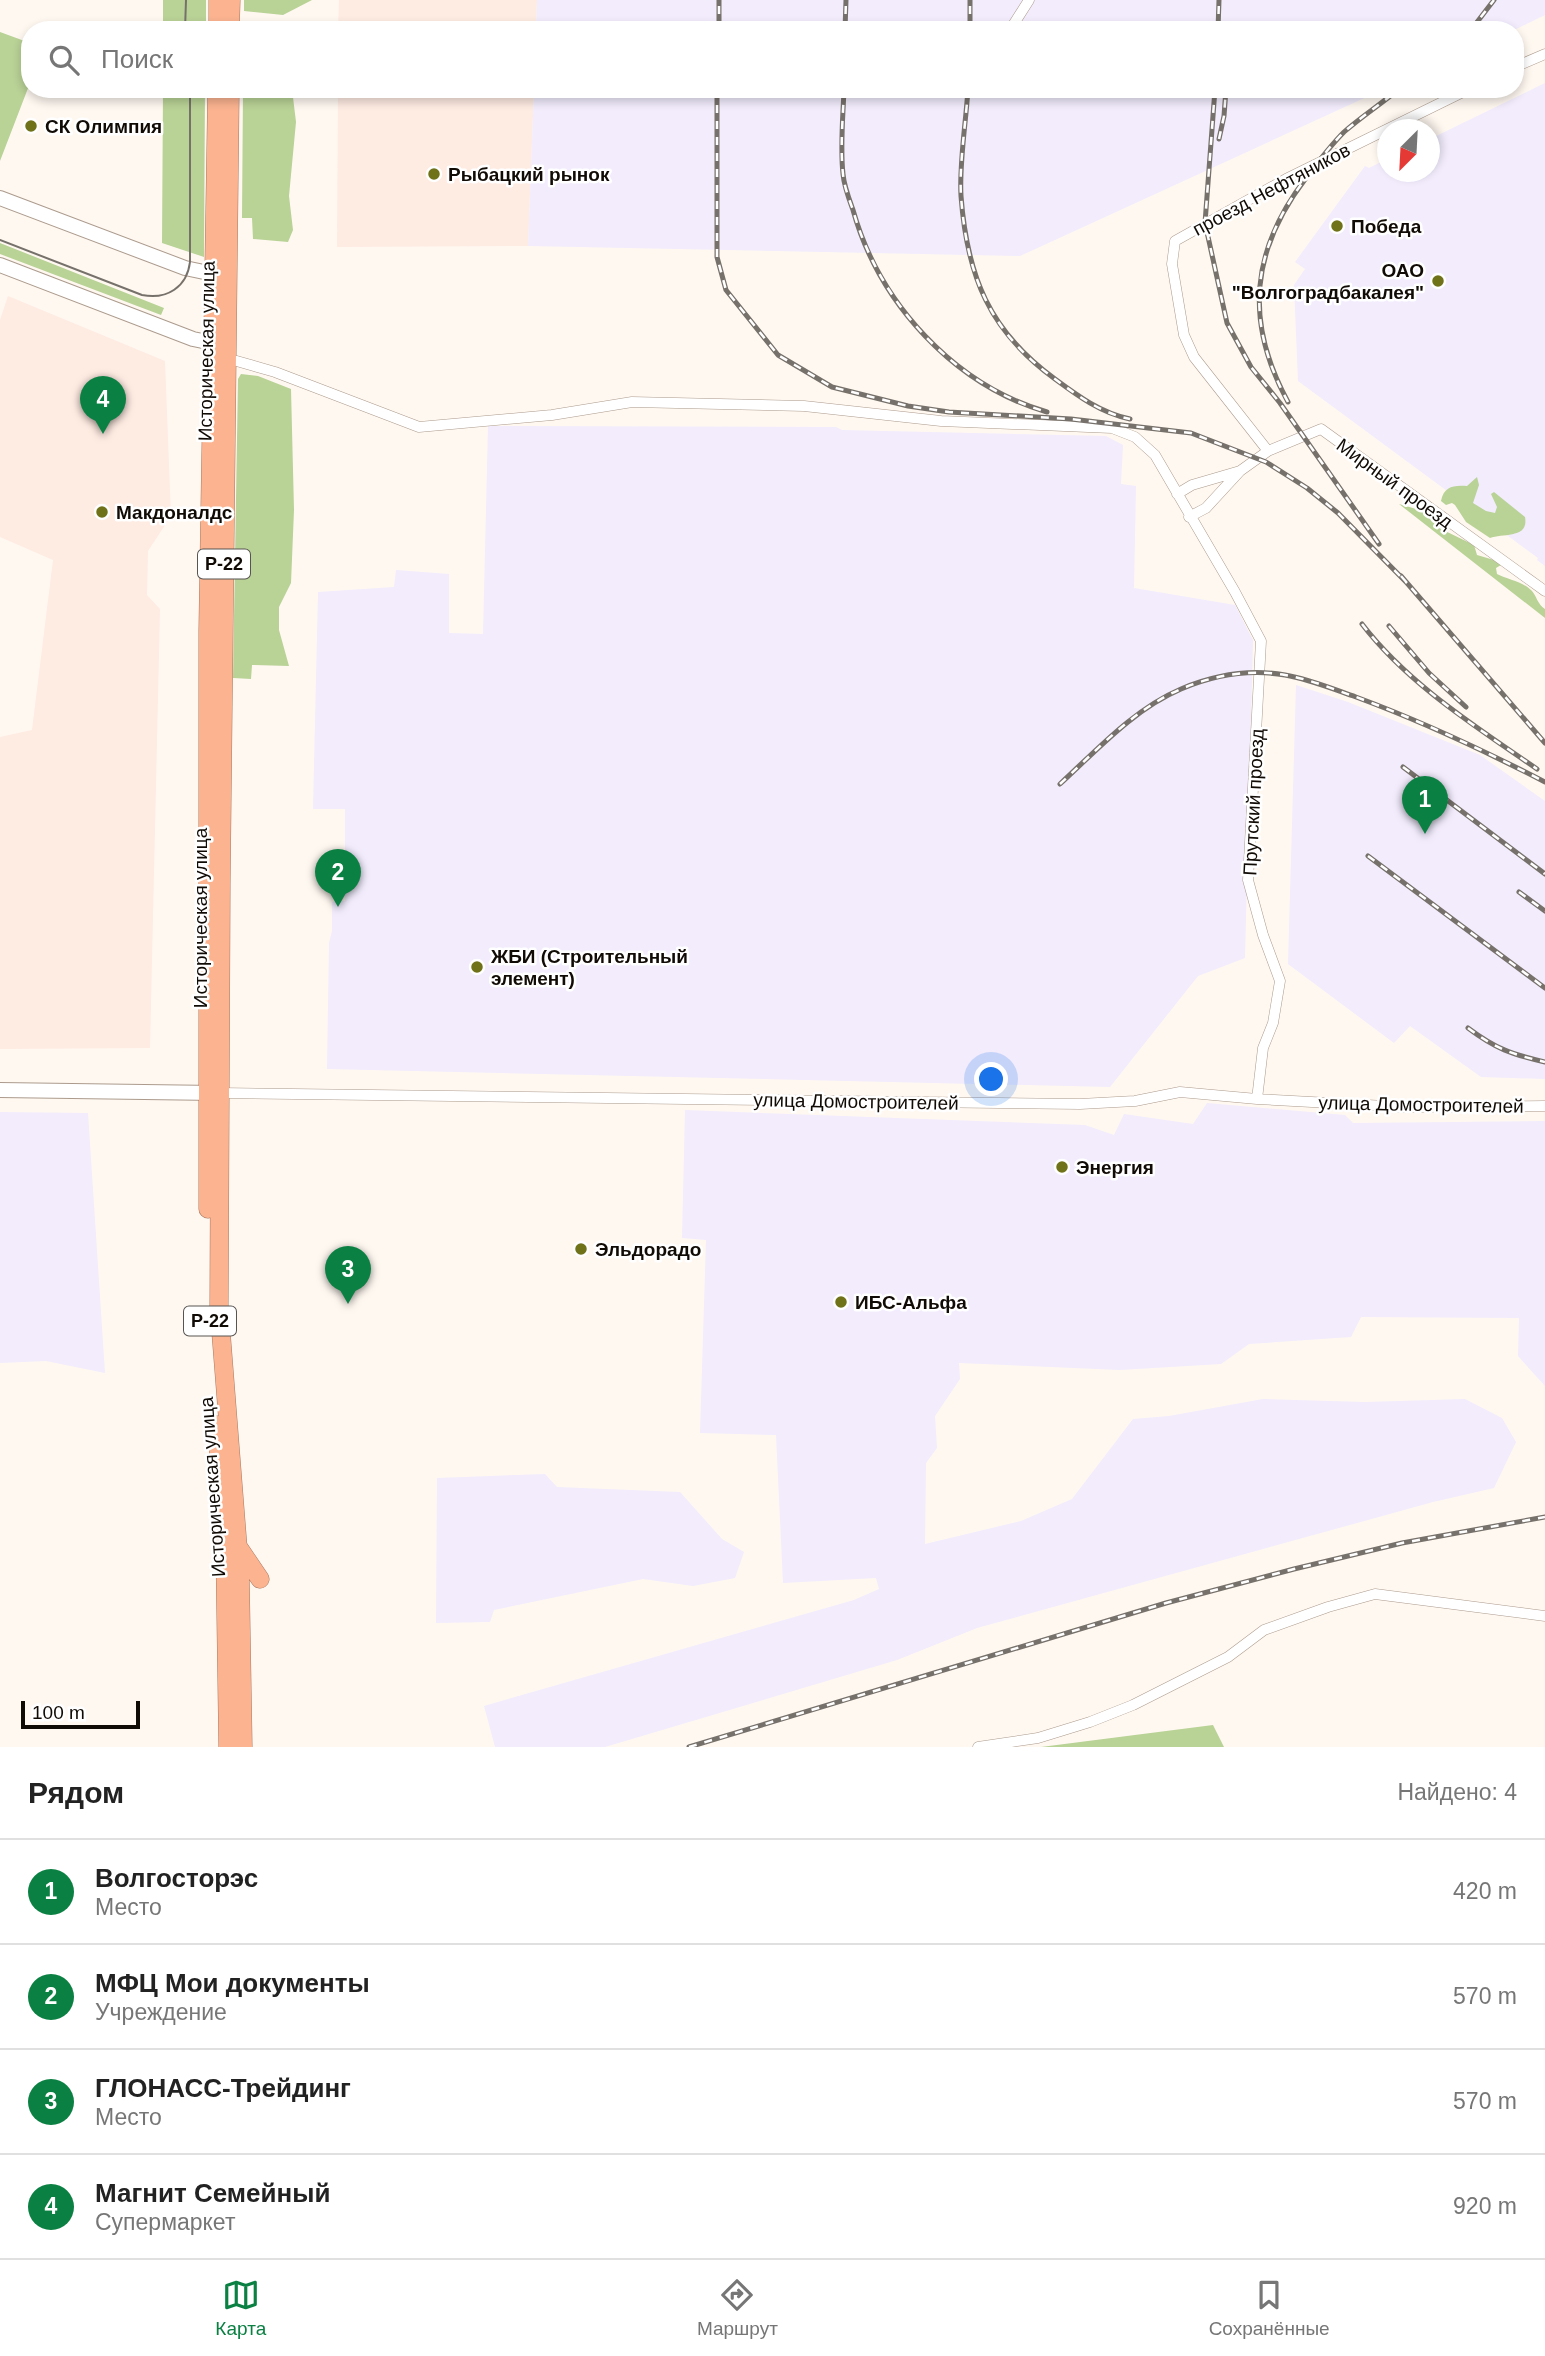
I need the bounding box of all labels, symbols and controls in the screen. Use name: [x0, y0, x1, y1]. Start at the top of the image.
search box: [21, 21, 1524, 98]
icon: search: [45, 41, 83, 79]
text: Поиск: [101, 44, 173, 74]
place label: СК Олимпия: [45, 116, 162, 137]
marker: СК Олимпия: [23, 118, 39, 134]
north arrow: [1377, 119, 1440, 182]
street label: проезд Нефтяников: [1189, 139, 1353, 240]
place label: Рыбацкий рынок: [448, 164, 610, 185]
marker: Рыбацкий рынок: [426, 166, 442, 182]
place label: Победа: [1351, 216, 1422, 237]
marker: Победа: [1329, 218, 1345, 234]
street label: Историческая улица: [194, 260, 219, 441]
place label: ОАО "Волгоградбакалея": [1232, 260, 1424, 303]
marker: ОАО "Волгоградбакалея": [1430, 273, 1446, 289]
pin: 4: [80, 376, 126, 434]
street label: Мирный проезд: [1333, 434, 1457, 532]
place label: Макдоналдс: [116, 502, 233, 523]
marker: Макдоналдс: [94, 504, 110, 520]
road number: Р-22: [198, 550, 250, 578]
street label: Прутский проезд: [1239, 728, 1268, 876]
pin: 1: [1402, 776, 1448, 834]
street label: Историческая улица: [190, 827, 211, 1008]
pin: 2: [315, 849, 361, 907]
place label: ЖБИ (Строительный элемент): [490, 946, 688, 989]
marker: ЖБИ (Строительный элемент): [469, 959, 485, 975]
your location: [974, 1062, 1008, 1096]
street label: улица Домостроителей: [753, 1089, 959, 1114]
street label: улица Домостроителей: [1318, 1092, 1524, 1117]
place label: Энергия: [1076, 1157, 1154, 1178]
marker: Энергия: [1054, 1159, 1070, 1175]
place label: Эльдорадо: [595, 1239, 701, 1260]
marker: Эльдорадо: [573, 1241, 589, 1257]
pin: 3: [325, 1246, 371, 1304]
place label: ИБС-Альфа: [855, 1292, 967, 1313]
marker: ИБС-Альфа: [833, 1294, 849, 1310]
road number: Р-22: [184, 1306, 236, 1336]
street label: Историческая улица: [196, 1396, 229, 1578]
scale bar: [21, 1698, 140, 1730]
text: 100 m: [32, 1702, 85, 1723]
text: Рядом: [28, 1776, 124, 1809]
text: Найдено: 4: [1397, 1779, 1517, 1805]
text: Волгосторэс: [95, 1863, 258, 1893]
text: 1: [45, 1878, 57, 1904]
text: 420 m: [1453, 1878, 1517, 1904]
text: Место: [95, 1894, 162, 1920]
text: МФЦ Мои документы: [95, 1968, 370, 1998]
text: 2: [45, 1983, 57, 2009]
text: 570 m: [1453, 1983, 1517, 2009]
text: Учреждение: [95, 1999, 227, 2025]
text: ГЛОНАСС-Трейдинг: [95, 2073, 351, 2103]
text: 3: [45, 2088, 57, 2114]
text: 570 m: [1453, 2088, 1517, 2114]
text: Место: [95, 2104, 162, 2130]
text: Магнит Семейный: [95, 2178, 330, 2208]
text: 4: [45, 2193, 57, 2219]
text: 920 m: [1453, 2193, 1517, 2219]
text: Супермаркет: [95, 2209, 235, 2235]
tab: Карта: [215, 2276, 266, 2340]
tab: Маршрут: [697, 2276, 778, 2340]
tab: Сохранённые: [1209, 2276, 1330, 2340]

